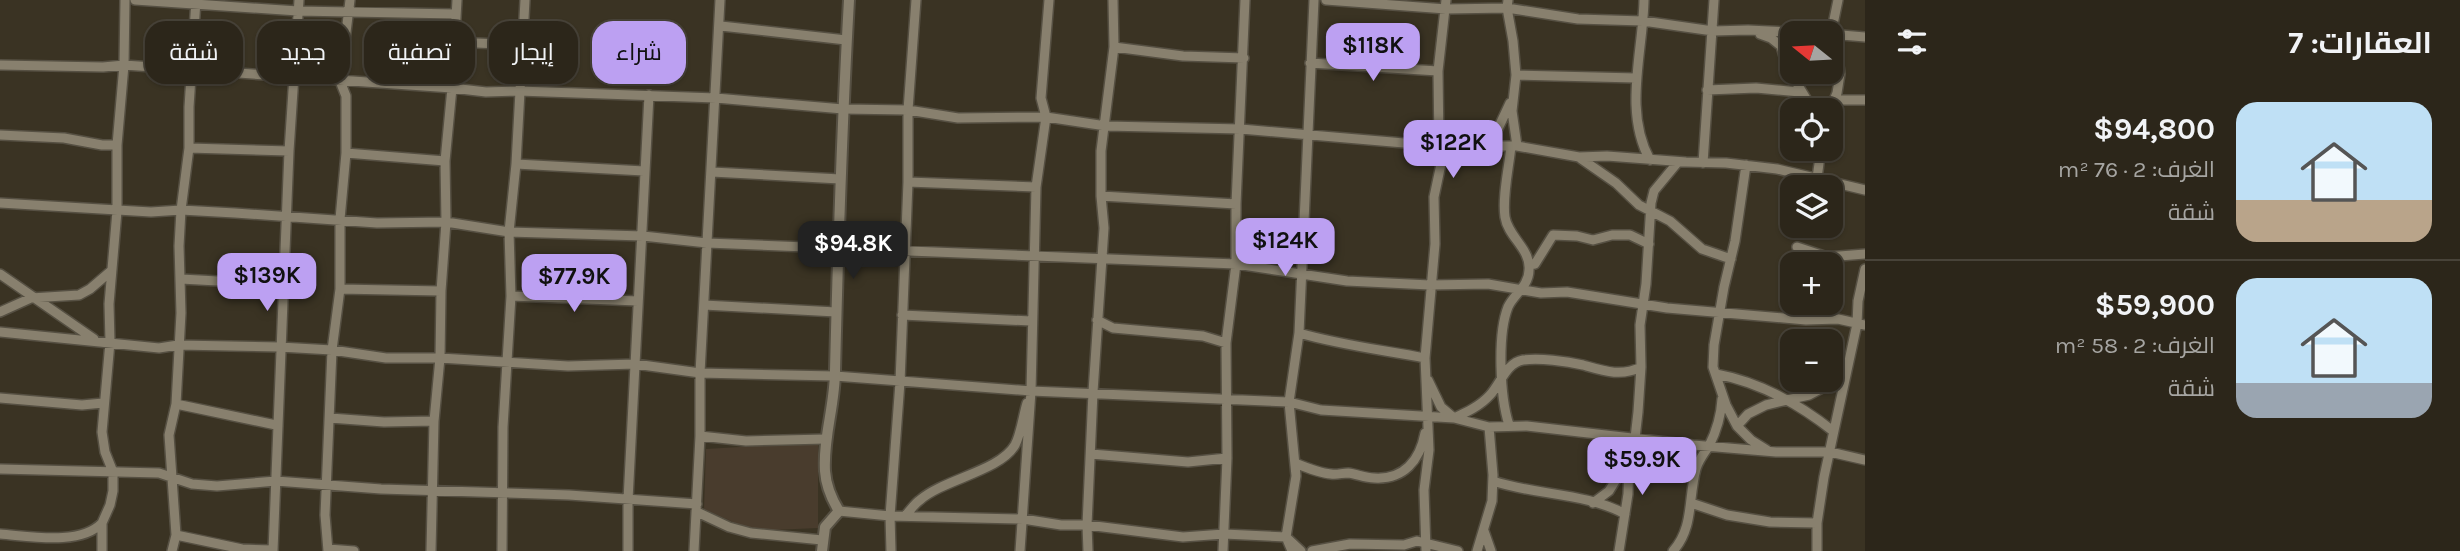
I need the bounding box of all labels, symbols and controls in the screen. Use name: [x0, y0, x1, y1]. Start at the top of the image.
chip: شقة: [145, 21, 243, 84]
chip: جديد: [257, 21, 350, 84]
chip: تصفية: [364, 21, 475, 84]
chip: إيجار: [489, 21, 578, 84]
chip: شراء: [592, 21, 686, 84]
north arrow: [1780, 21, 1843, 84]
map controls: [1780, 21, 1843, 392]
icon: filters: [1893, 23, 1931, 61]
pin: $118K: [1324, 24, 1422, 83]
text: العقارات: 7: [2288, 25, 2432, 61]
text: $118K: [1342, 32, 1404, 59]
button: locate: [1780, 98, 1843, 161]
text: $94,800: [2093, 111, 2215, 147]
pin: $122K: [1404, 120, 1502, 180]
text: $122K: [1420, 129, 1486, 156]
icon: home: [2292, 130, 2376, 214]
text: الغرف: 2 · 76 m²: [2058, 156, 2215, 183]
button: layers: [1780, 175, 1843, 238]
text: شقة: [2168, 199, 2215, 226]
pin: $124K: [1236, 218, 1334, 278]
pin: $94.8K: [796, 222, 910, 281]
text: $124K: [1252, 227, 1318, 254]
text: $94.8K: [814, 230, 892, 257]
button: +: [1780, 252, 1843, 315]
pin: $139K: [218, 254, 316, 313]
pin: $77.9K: [517, 254, 631, 314]
text: $139K: [233, 262, 301, 289]
text: $77.9K: [538, 263, 610, 290]
text: $59,900: [2095, 287, 2215, 323]
icon: home: [2292, 306, 2376, 390]
button: −: [1780, 329, 1843, 392]
text: الغرف: 2 · 58 m²: [2055, 332, 2215, 359]
text: شقة: [2168, 375, 2215, 402]
pin: $59.9K: [1585, 438, 1699, 497]
text: $59.9K: [1603, 446, 1681, 473]

